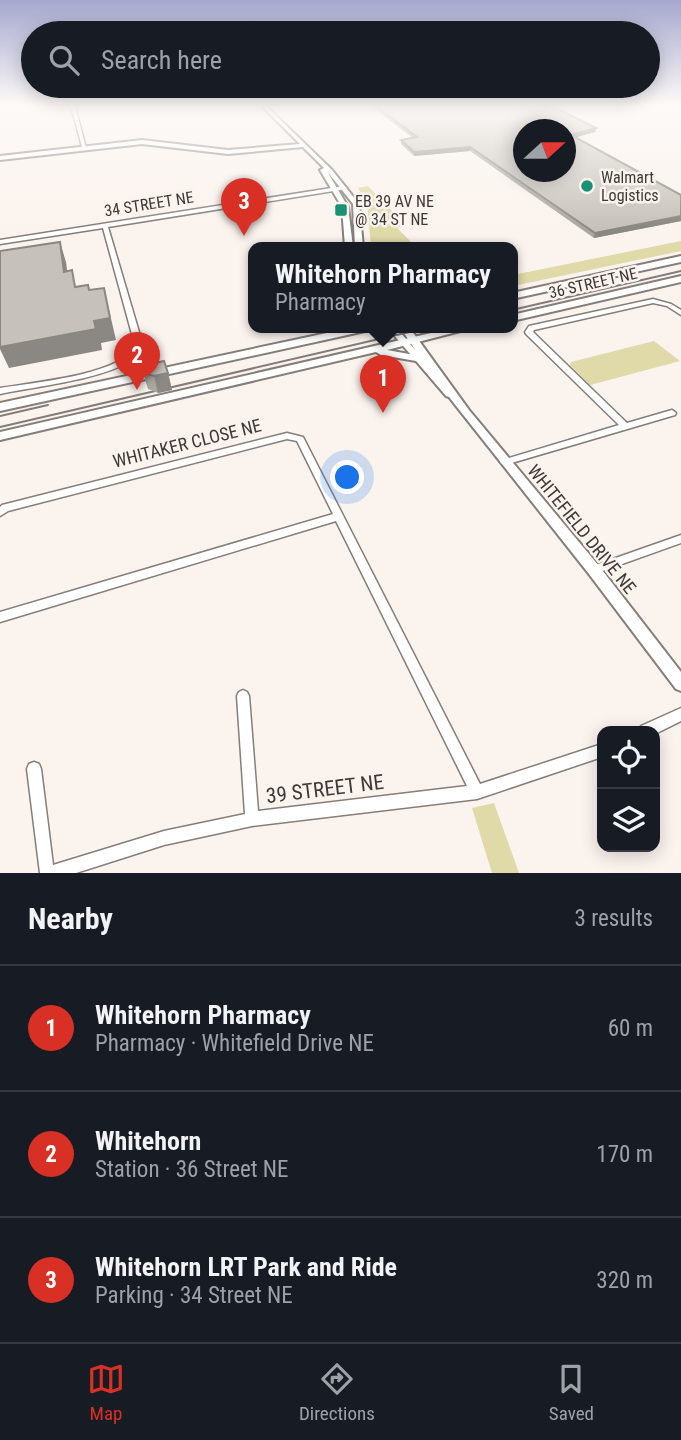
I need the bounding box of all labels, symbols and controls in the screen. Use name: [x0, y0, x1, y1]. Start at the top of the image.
search box: [21, 21, 660, 98]
icon: search: [45, 41, 83, 79]
text: Search here: [101, 45, 222, 75]
north arrow: [513, 119, 576, 182]
place label: Walmart Logistics: [601, 168, 659, 205]
pin: 3: [221, 178, 267, 236]
marker: Walmart Logistics: [579, 178, 595, 194]
street label: 34 STREET NE: [103, 188, 195, 220]
place label: EB 39 AV NE @ 34 ST NE: [355, 192, 434, 229]
marker: EB 39 AV NE @ 34 ST NE: [333, 202, 349, 218]
popup: [248, 242, 518, 333]
text: Whitehorn Pharmacy: [275, 259, 491, 289]
street label: 36 STREET NE: [547, 264, 639, 302]
text: Pharmacy: [275, 289, 365, 316]
pin: 2: [114, 332, 160, 390]
pin: 1: [360, 355, 406, 413]
street label: WHITAKER CLOSE NE: [111, 414, 263, 472]
your location: [330, 460, 364, 494]
street label: WHITEFIELD DRIVE NE: [523, 460, 641, 598]
map controls: [597, 726, 660, 852]
button: locate: [597, 726, 660, 789]
street label: 39 STREET NE: [265, 770, 385, 808]
button: layers: [597, 789, 660, 852]
text: Nearby: [28, 901, 113, 936]
text: 3 results: [575, 905, 653, 932]
text: Whitehorn Pharmacy: [95, 1000, 311, 1030]
text: 1: [45, 1015, 57, 1042]
text: 60 m: [608, 1015, 653, 1042]
text: Pharmacy · Whitefield Drive NE: [95, 1030, 374, 1057]
text: Whitehorn: [95, 1126, 201, 1156]
text: 2: [45, 1141, 57, 1168]
text: 170 m: [596, 1141, 653, 1168]
text: Station · 36 Street NE: [95, 1156, 289, 1183]
text: Whitehorn LRT Park and Ride: [95, 1252, 397, 1282]
text: 3: [45, 1267, 57, 1294]
text: 320 m: [596, 1267, 653, 1294]
text: Parking · 34 Street NE: [95, 1282, 293, 1309]
tab: Map: [87, 1360, 125, 1425]
tab: Directions: [299, 1360, 375, 1425]
tab: Saved: [549, 1360, 594, 1425]

